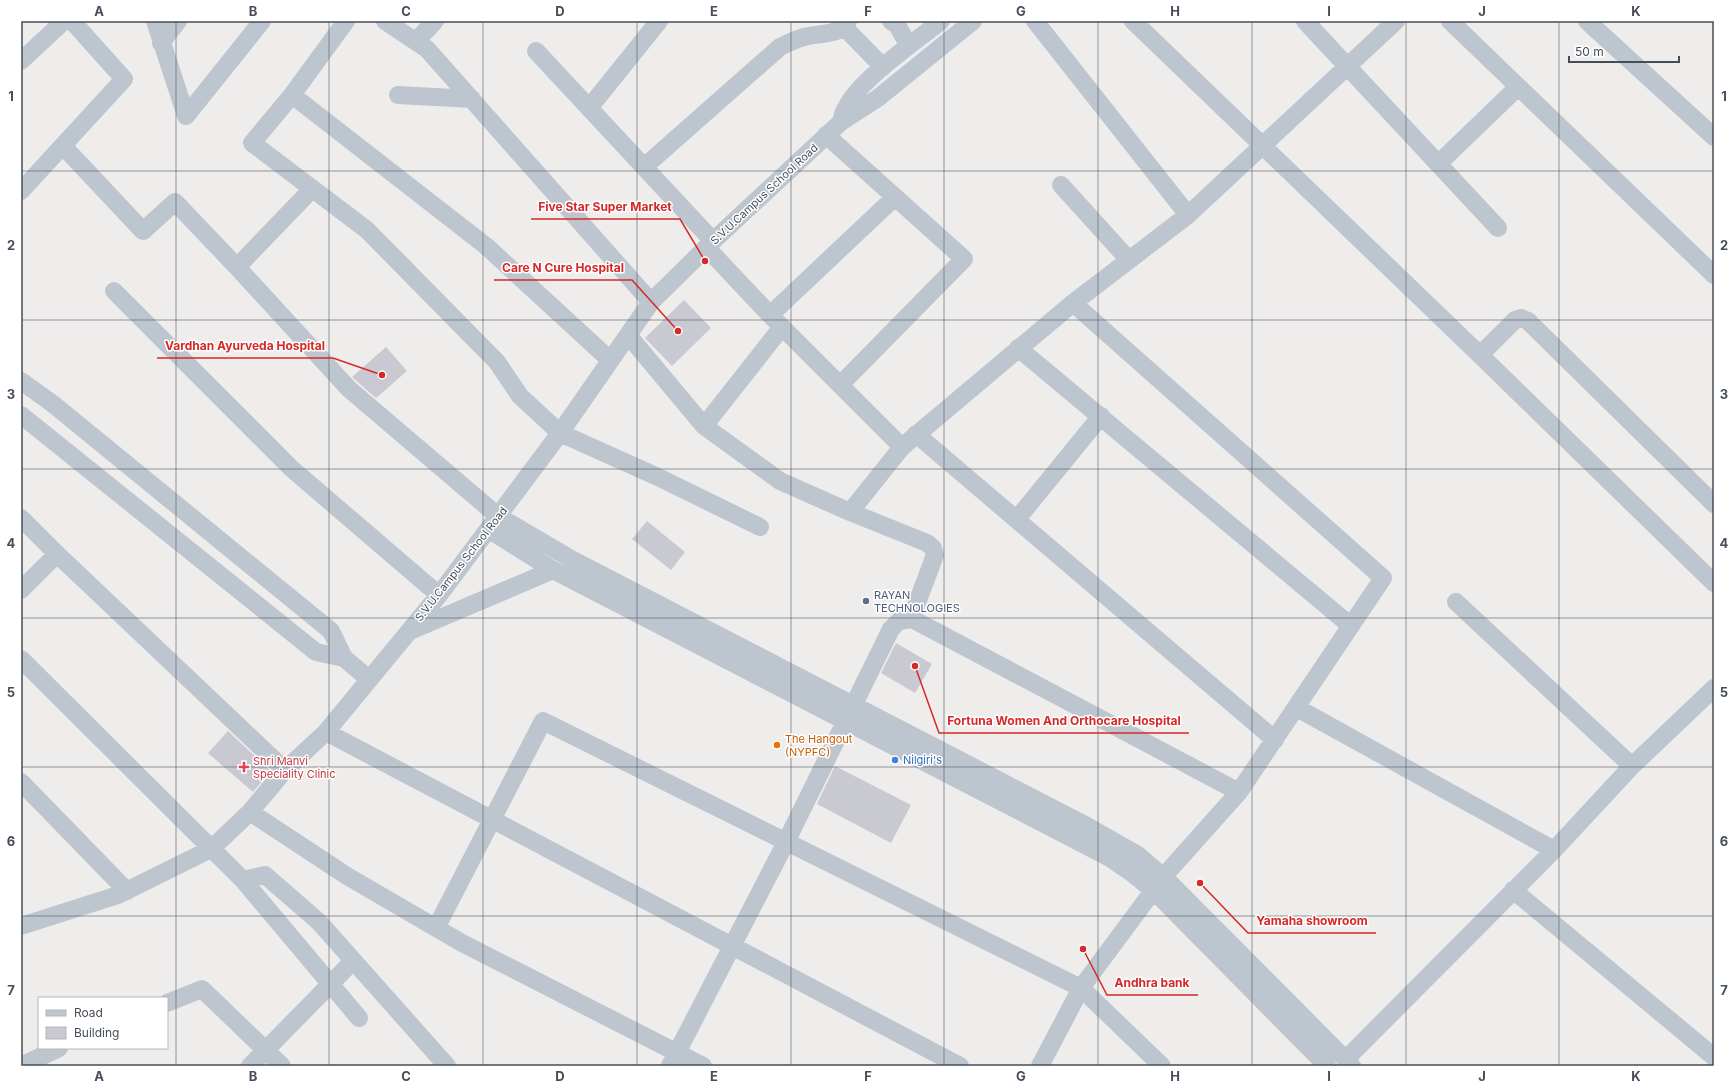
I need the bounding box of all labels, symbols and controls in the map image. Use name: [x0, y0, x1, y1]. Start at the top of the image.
text: A: [94, 3, 104, 19]
text: B: [249, 3, 258, 19]
text: C: [401, 3, 411, 19]
text: D: [555, 3, 565, 19]
text: E: [710, 3, 718, 19]
text: F: [864, 3, 872, 19]
text: G: [1016, 3, 1026, 19]
text: H: [1170, 3, 1180, 19]
text: I: [1327, 3, 1331, 19]
text: J: [1478, 3, 1486, 19]
text: K: [1631, 3, 1641, 19]
scale bar: [1569, 38, 1679, 64]
text: 50 m: [1575, 44, 1604, 59]
text: 1: [8, 88, 14, 104]
text: 1: [1721, 88, 1727, 104]
street label: S.V.U.Campus School Road: [707, 141, 821, 247]
callout: Five Star Super Market: [531, 195, 680, 219]
text: Five Star Super Market: [538, 199, 672, 214]
text: 2: [7, 237, 15, 253]
text: 2: [1720, 237, 1728, 253]
callout: Care N Cure Hospital: [494, 256, 632, 280]
text: Care N Cure Hospital: [502, 260, 624, 275]
callout: Vardhan Ayurveda Hospital: [157, 334, 333, 358]
text: Vardhan Ayurveda Hospital: [165, 338, 325, 353]
text: 3: [7, 386, 15, 402]
text: 3: [1720, 386, 1728, 402]
street label: S.V.U.Campus School Road: [412, 504, 510, 624]
text: 4: [7, 535, 16, 551]
text: 4: [1720, 535, 1729, 551]
place label: RAYAN TECHNOLOGIES: [874, 588, 960, 615]
marker: RAYAN TECHNOLOGIES: [861, 596, 871, 606]
text: 5: [7, 684, 15, 700]
text: 5: [1720, 684, 1728, 700]
callout: Fortuna Women And Orthocare Hospital: [939, 709, 1189, 733]
text: Fortuna Women And Orthocare Hospital: [947, 713, 1181, 728]
place label: The Hangout (NYPFC): [785, 732, 853, 759]
marker: The Hangout (NYPFC): [772, 740, 782, 750]
place label: Nilgiri's: [903, 753, 942, 767]
place label: Shri Manvi Speciality Clinic: [253, 754, 336, 781]
marker: Nilgiri's: [890, 755, 900, 765]
marker: Shri Manvi Speciality Clinic: [238, 761, 250, 773]
text: 6: [7, 833, 15, 849]
text: 6: [1720, 833, 1728, 849]
callout: Yamaha showroom: [1248, 909, 1376, 933]
text: Yamaha showroom: [1256, 913, 1368, 928]
callout: Andhra bank: [1107, 971, 1198, 995]
text: Andhra bank: [1114, 975, 1190, 990]
text: 7: [7, 982, 15, 998]
text: 7: [1720, 982, 1728, 998]
legend: [38, 997, 168, 1049]
text: Road: [74, 1005, 103, 1020]
text: Building: [74, 1025, 119, 1040]
text: A: [94, 1068, 104, 1084]
text: B: [249, 1068, 258, 1084]
text: C: [401, 1068, 411, 1084]
text: D: [555, 1068, 565, 1084]
text: E: [710, 1068, 718, 1084]
text: F: [864, 1068, 872, 1084]
text: G: [1016, 1068, 1026, 1084]
text: H: [1170, 1068, 1180, 1084]
text: I: [1327, 1068, 1331, 1084]
text: J: [1478, 1068, 1486, 1084]
text: K: [1631, 1068, 1641, 1084]

